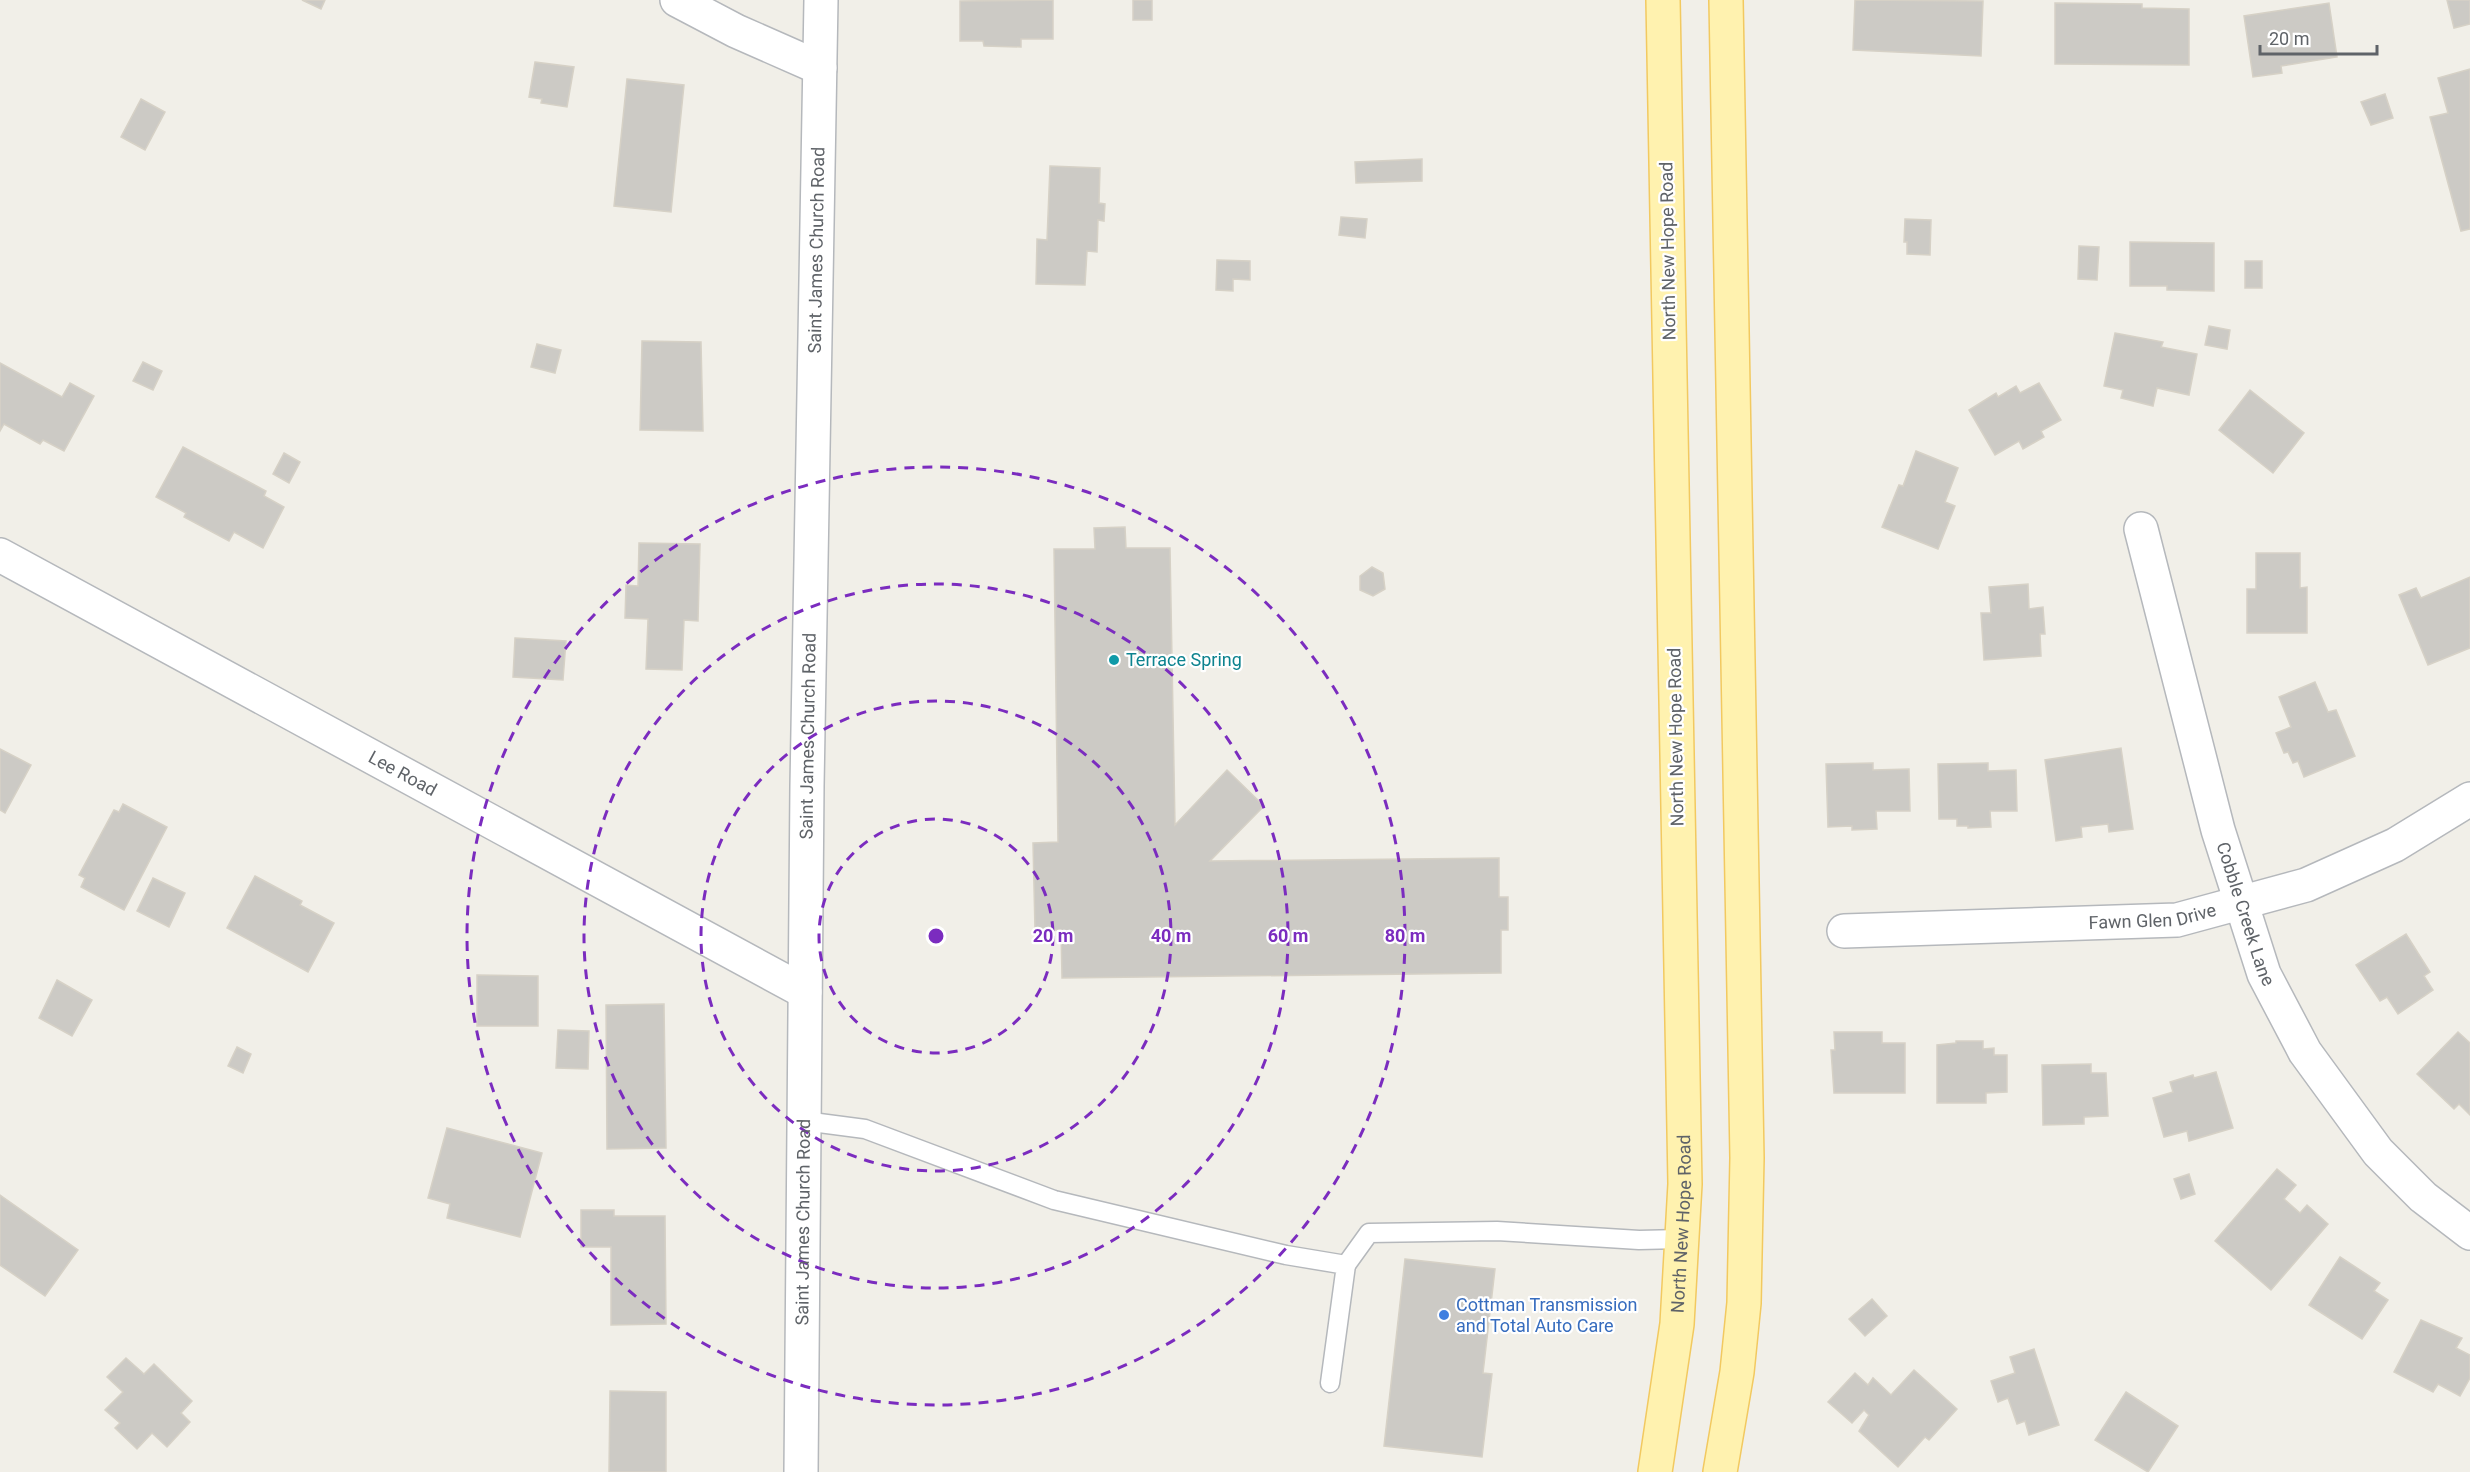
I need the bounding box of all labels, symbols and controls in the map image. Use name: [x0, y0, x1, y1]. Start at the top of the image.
scale bar: [2260, 18, 2377, 56]
text: 20 m: [2269, 28, 2309, 49]
street label: Saint James Church Road: [804, 147, 828, 354]
street label: North New Hope Road: [1655, 161, 1680, 341]
street label: Saint James Church Road: [796, 633, 820, 839]
street label: North New Hope Road: [1663, 647, 1688, 827]
place label: Terrace Spring: [1126, 649, 1242, 670]
marker: Terrace Spring: [1107, 653, 1121, 667]
street label: Lee Road: [365, 746, 441, 800]
street label: Cobble Creek Lane: [2213, 839, 2279, 989]
street label: Fawn Glen Drive: [2088, 899, 2218, 933]
text: 20 m: [1033, 925, 1073, 946]
text: 40 m: [1151, 925, 1191, 946]
text: 60 m: [1268, 925, 1308, 946]
text: 80 m: [1385, 925, 1425, 946]
centre of rings: [926, 926, 946, 946]
street label: Saint James Church Road: [791, 1119, 814, 1325]
street label: North New Hope Road: [1667, 1134, 1695, 1314]
place label: Cottman Transmission and Total Auto Care: [1456, 1294, 1638, 1336]
marker: Cottman Transmission and Total Auto Care: [1437, 1308, 1451, 1322]

